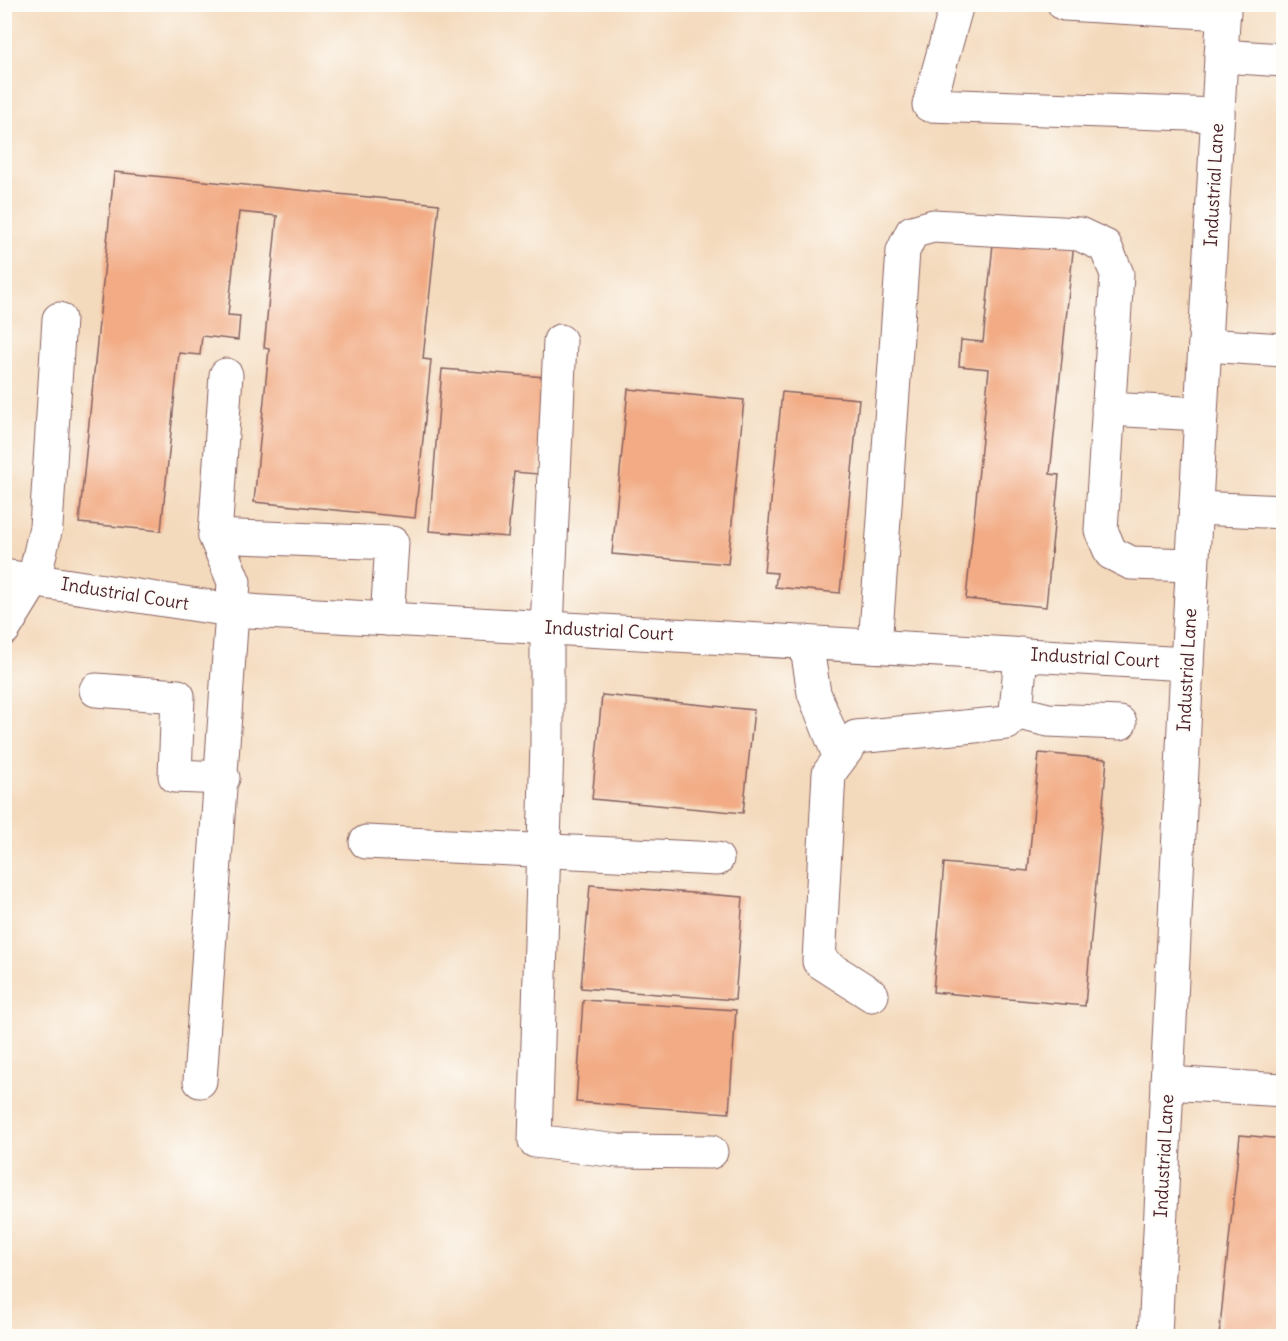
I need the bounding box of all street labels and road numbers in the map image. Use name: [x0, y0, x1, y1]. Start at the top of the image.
street label: Industrial Lane: [1199, 123, 1228, 247]
street label: Industrial Court: [59, 572, 191, 615]
street label: Industrial Lane: [1172, 608, 1201, 732]
street label: Industrial Court: [544, 616, 674, 645]
street label: Industrial Court: [1030, 643, 1160, 672]
street label: Industrial Lane: [1149, 1094, 1178, 1218]

